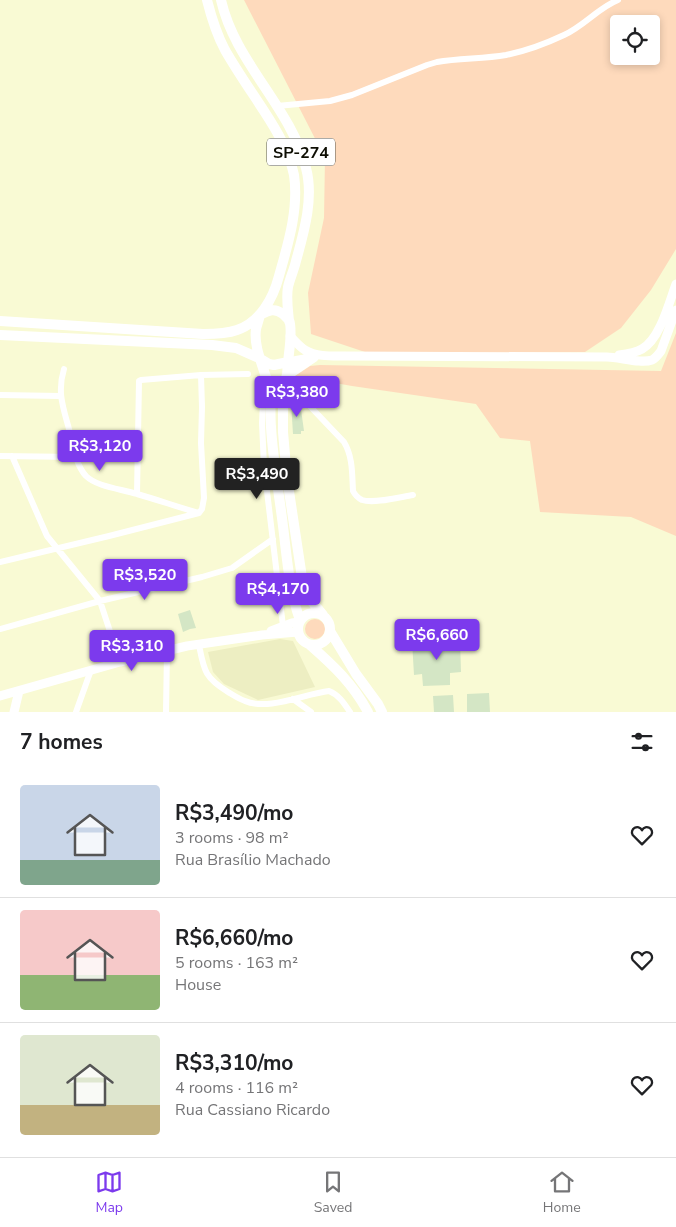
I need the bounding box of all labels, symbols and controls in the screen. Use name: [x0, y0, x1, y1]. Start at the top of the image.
map controls: [610, 15, 660, 65]
button: locate: [610, 15, 660, 65]
road number: SP-274: [267, 138, 335, 166]
pin: R$3,380: [251, 376, 343, 418]
text: R$3,380: [266, 381, 328, 403]
pin: R$3,120: [54, 430, 146, 472]
text: R$3,120: [69, 435, 131, 457]
pin: R$3,490: [211, 458, 303, 500]
text: R$3,490: [226, 463, 288, 485]
pin: R$3,520: [99, 558, 191, 601]
text: R$3,520: [114, 564, 176, 586]
pin: R$4,170: [232, 572, 324, 615]
text: R$4,170: [247, 578, 309, 600]
pin: R$6,660: [391, 618, 483, 661]
text: R$6,660: [406, 624, 468, 646]
pin: R$3,310: [86, 630, 178, 672]
text: R$3,310: [101, 635, 163, 657]
text: 7 homes: [20, 728, 103, 756]
icon: filters: [628, 728, 656, 756]
text: R$3,490/mo: [175, 799, 293, 827]
icon: home: [60, 805, 120, 865]
icon: heart: [628, 821, 656, 849]
text: 3 rooms · 98 m²: [175, 827, 288, 849]
text: Rua Brasílio Machado: [175, 849, 331, 871]
text: R$6,660/mo: [175, 924, 293, 952]
icon: home: [60, 930, 120, 990]
icon: heart: [628, 946, 656, 974]
text: 5 rooms · 163 m²: [175, 952, 298, 974]
text: House: [175, 974, 221, 996]
text: R$3,310/mo: [175, 1049, 293, 1077]
icon: home: [60, 1055, 120, 1115]
icon: heart: [628, 1071, 656, 1099]
text: 4 rooms · 116 m²: [175, 1077, 298, 1099]
text: Rua Cassiano Ricardo: [175, 1099, 330, 1121]
tab: Map: [95, 1168, 123, 1217]
tab: Saved: [314, 1168, 352, 1217]
tab: Home: [543, 1168, 581, 1217]

